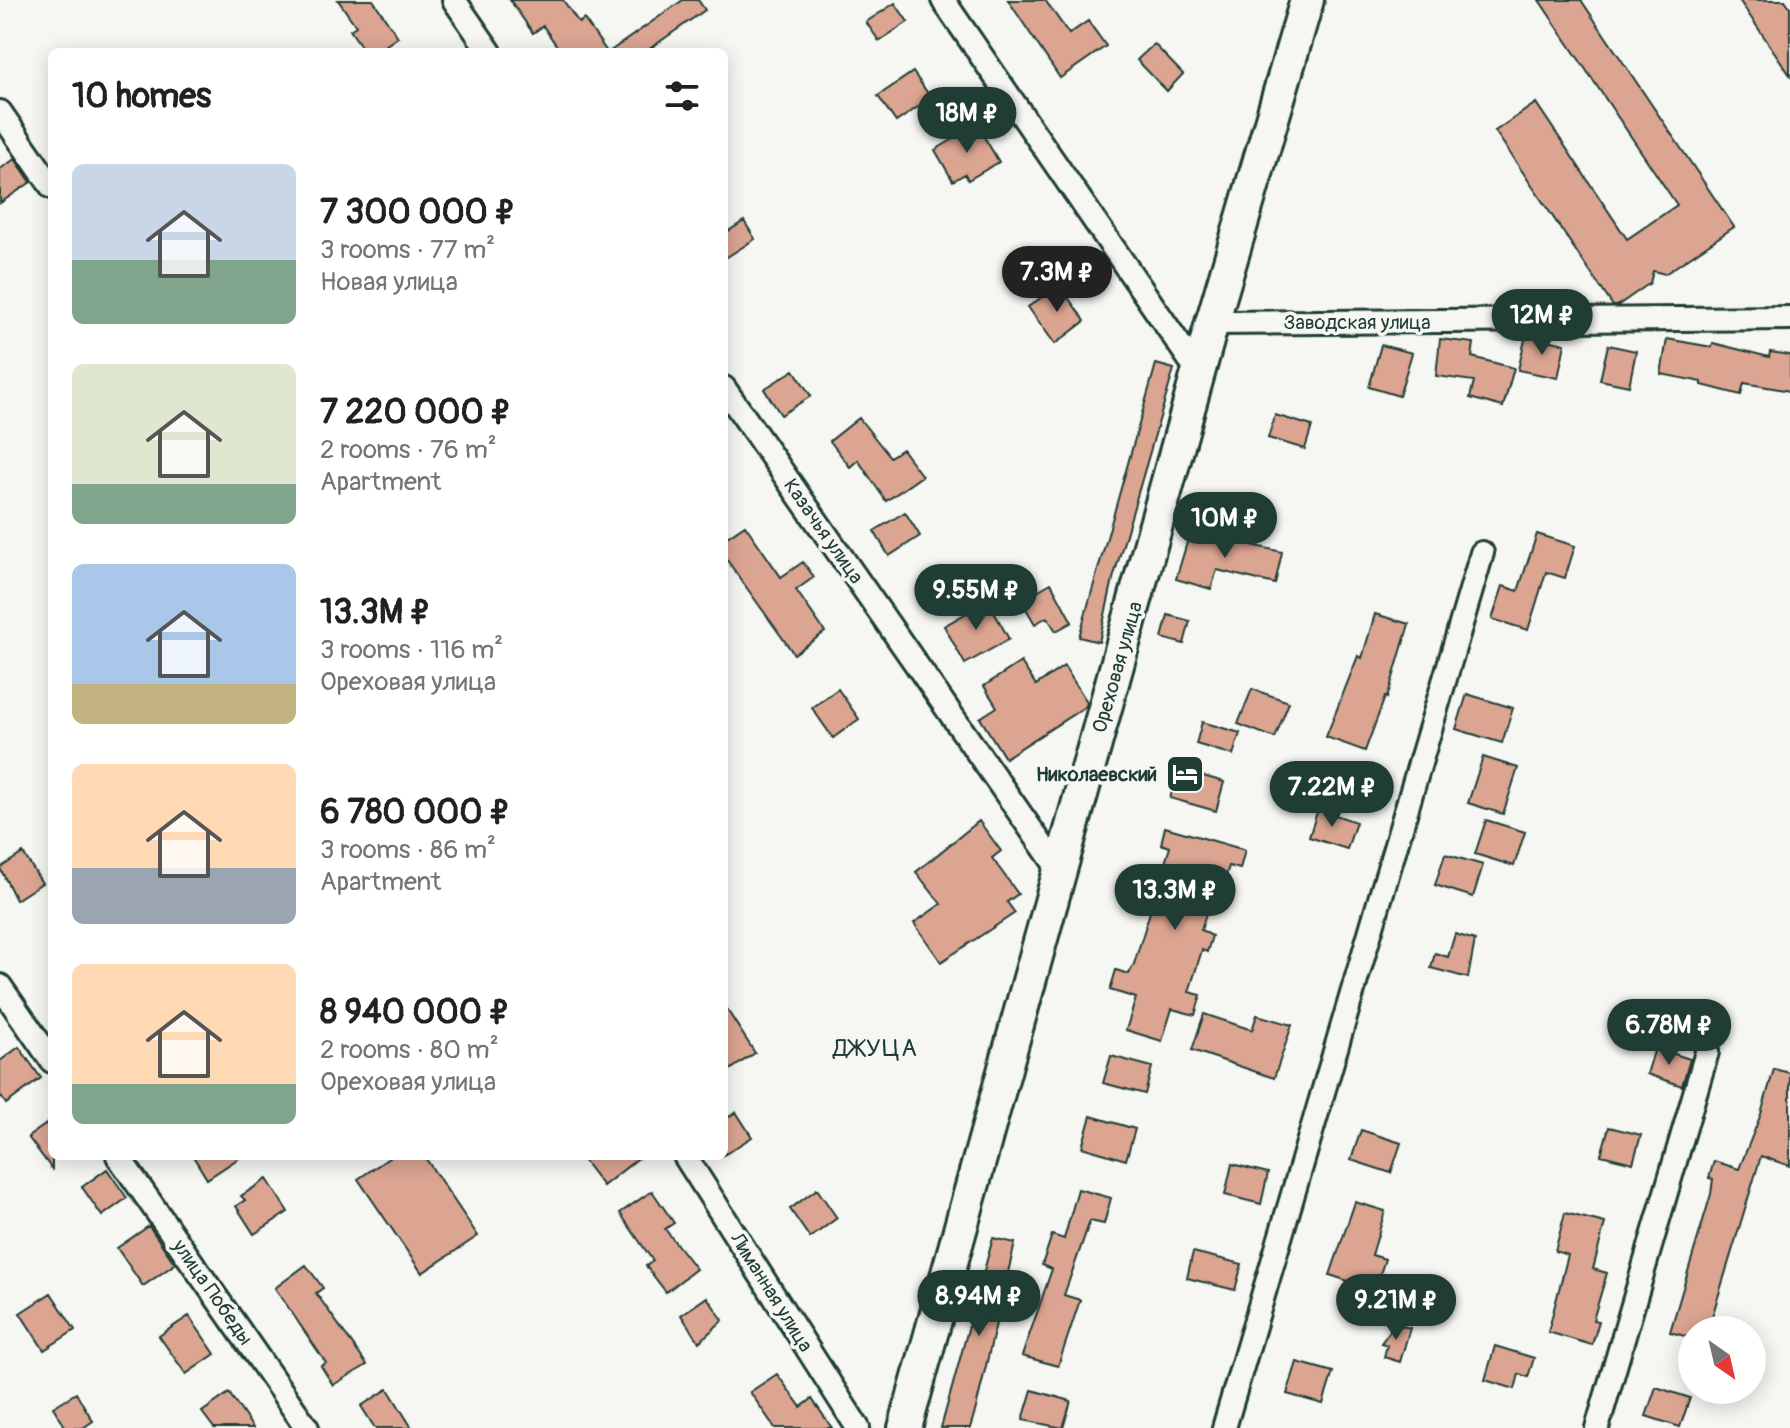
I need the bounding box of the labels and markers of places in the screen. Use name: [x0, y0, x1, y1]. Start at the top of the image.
pin: 18M ₽: [911, 87, 1023, 155]
pin: 7.3M ₽: [992, 246, 1122, 314]
pin: 12M ₽: [1486, 289, 1598, 357]
pin: 10M ₽: [1169, 492, 1281, 560]
pin: 9.55M ₽: [902, 564, 1050, 632]
hotel icon: Николаевский: [1164, 753, 1206, 795]
pin: 7.22M ₽: [1258, 761, 1406, 829]
place label: Николаевский: [1036, 762, 1157, 787]
pin: 13.3M ₽: [1101, 864, 1249, 932]
pin: 6.78M ₽: [1595, 999, 1743, 1067]
pin: 8.94M ₽: [905, 1270, 1053, 1338]
pin: 9.21M ₽: [1322, 1274, 1470, 1342]

